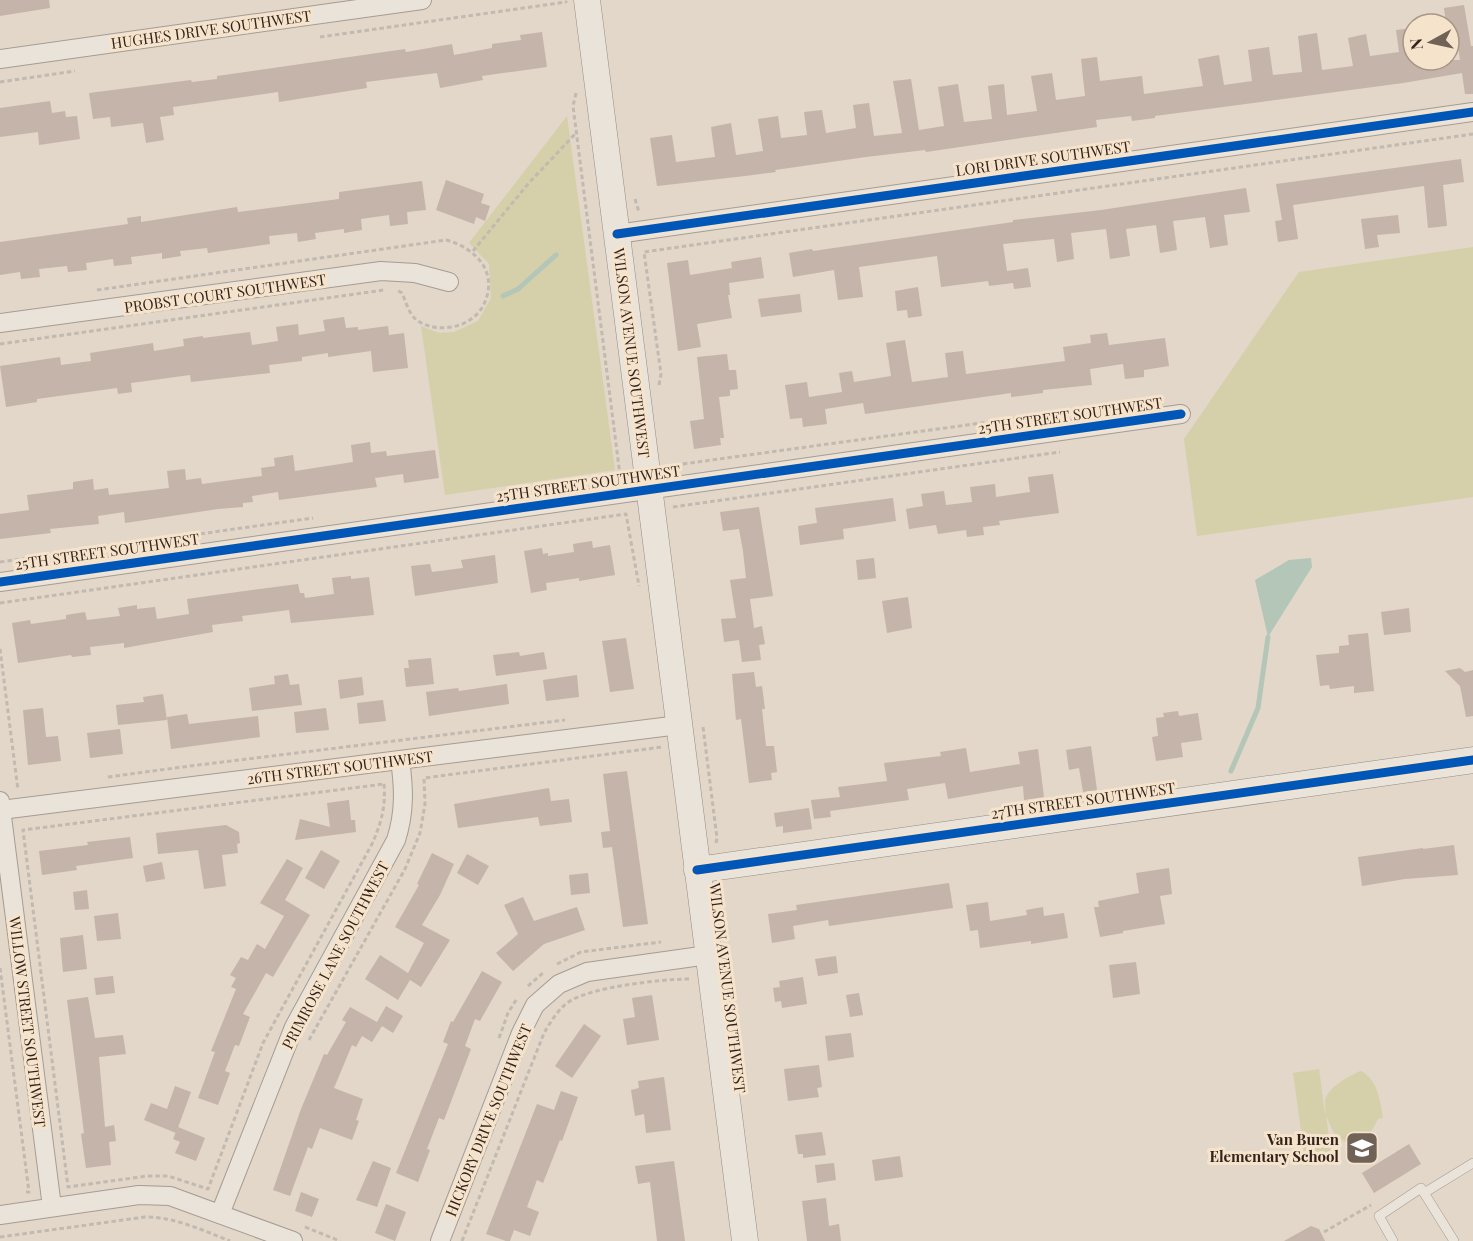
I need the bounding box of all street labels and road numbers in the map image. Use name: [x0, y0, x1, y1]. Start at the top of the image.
street label: HUGHES DRIVE SOUTHWEST: [109, 5, 313, 53]
street label: LORI DRIVE SOUTHWEST: [954, 136, 1132, 180]
street label: WILSON AVENUE SOUTHWEST: [609, 246, 655, 459]
street label: PROBST COURT SOUTHWEST: [123, 269, 327, 317]
street label: 25TH STREET SOUTHWEST: [976, 392, 1164, 438]
street label: 25TH STREET SOUTHWEST: [494, 460, 682, 506]
street label: 25TH STREET SOUTHWEST: [13, 528, 201, 574]
street label: 26TH STREET SOUTHWEST: [246, 746, 434, 788]
street label: 27TH STREET SOUTHWEST: [990, 777, 1176, 823]
street label: PRIMROSE LANE SOUTHWEST: [277, 858, 393, 1052]
street label: WILSON AVENUE SOUTHWEST: [705, 881, 751, 1094]
street label: WILLOW STREET SOUTHWEST: [5, 914, 51, 1129]
street label: HICKORY DRIVE SOUTHWEST: [440, 1021, 536, 1219]

